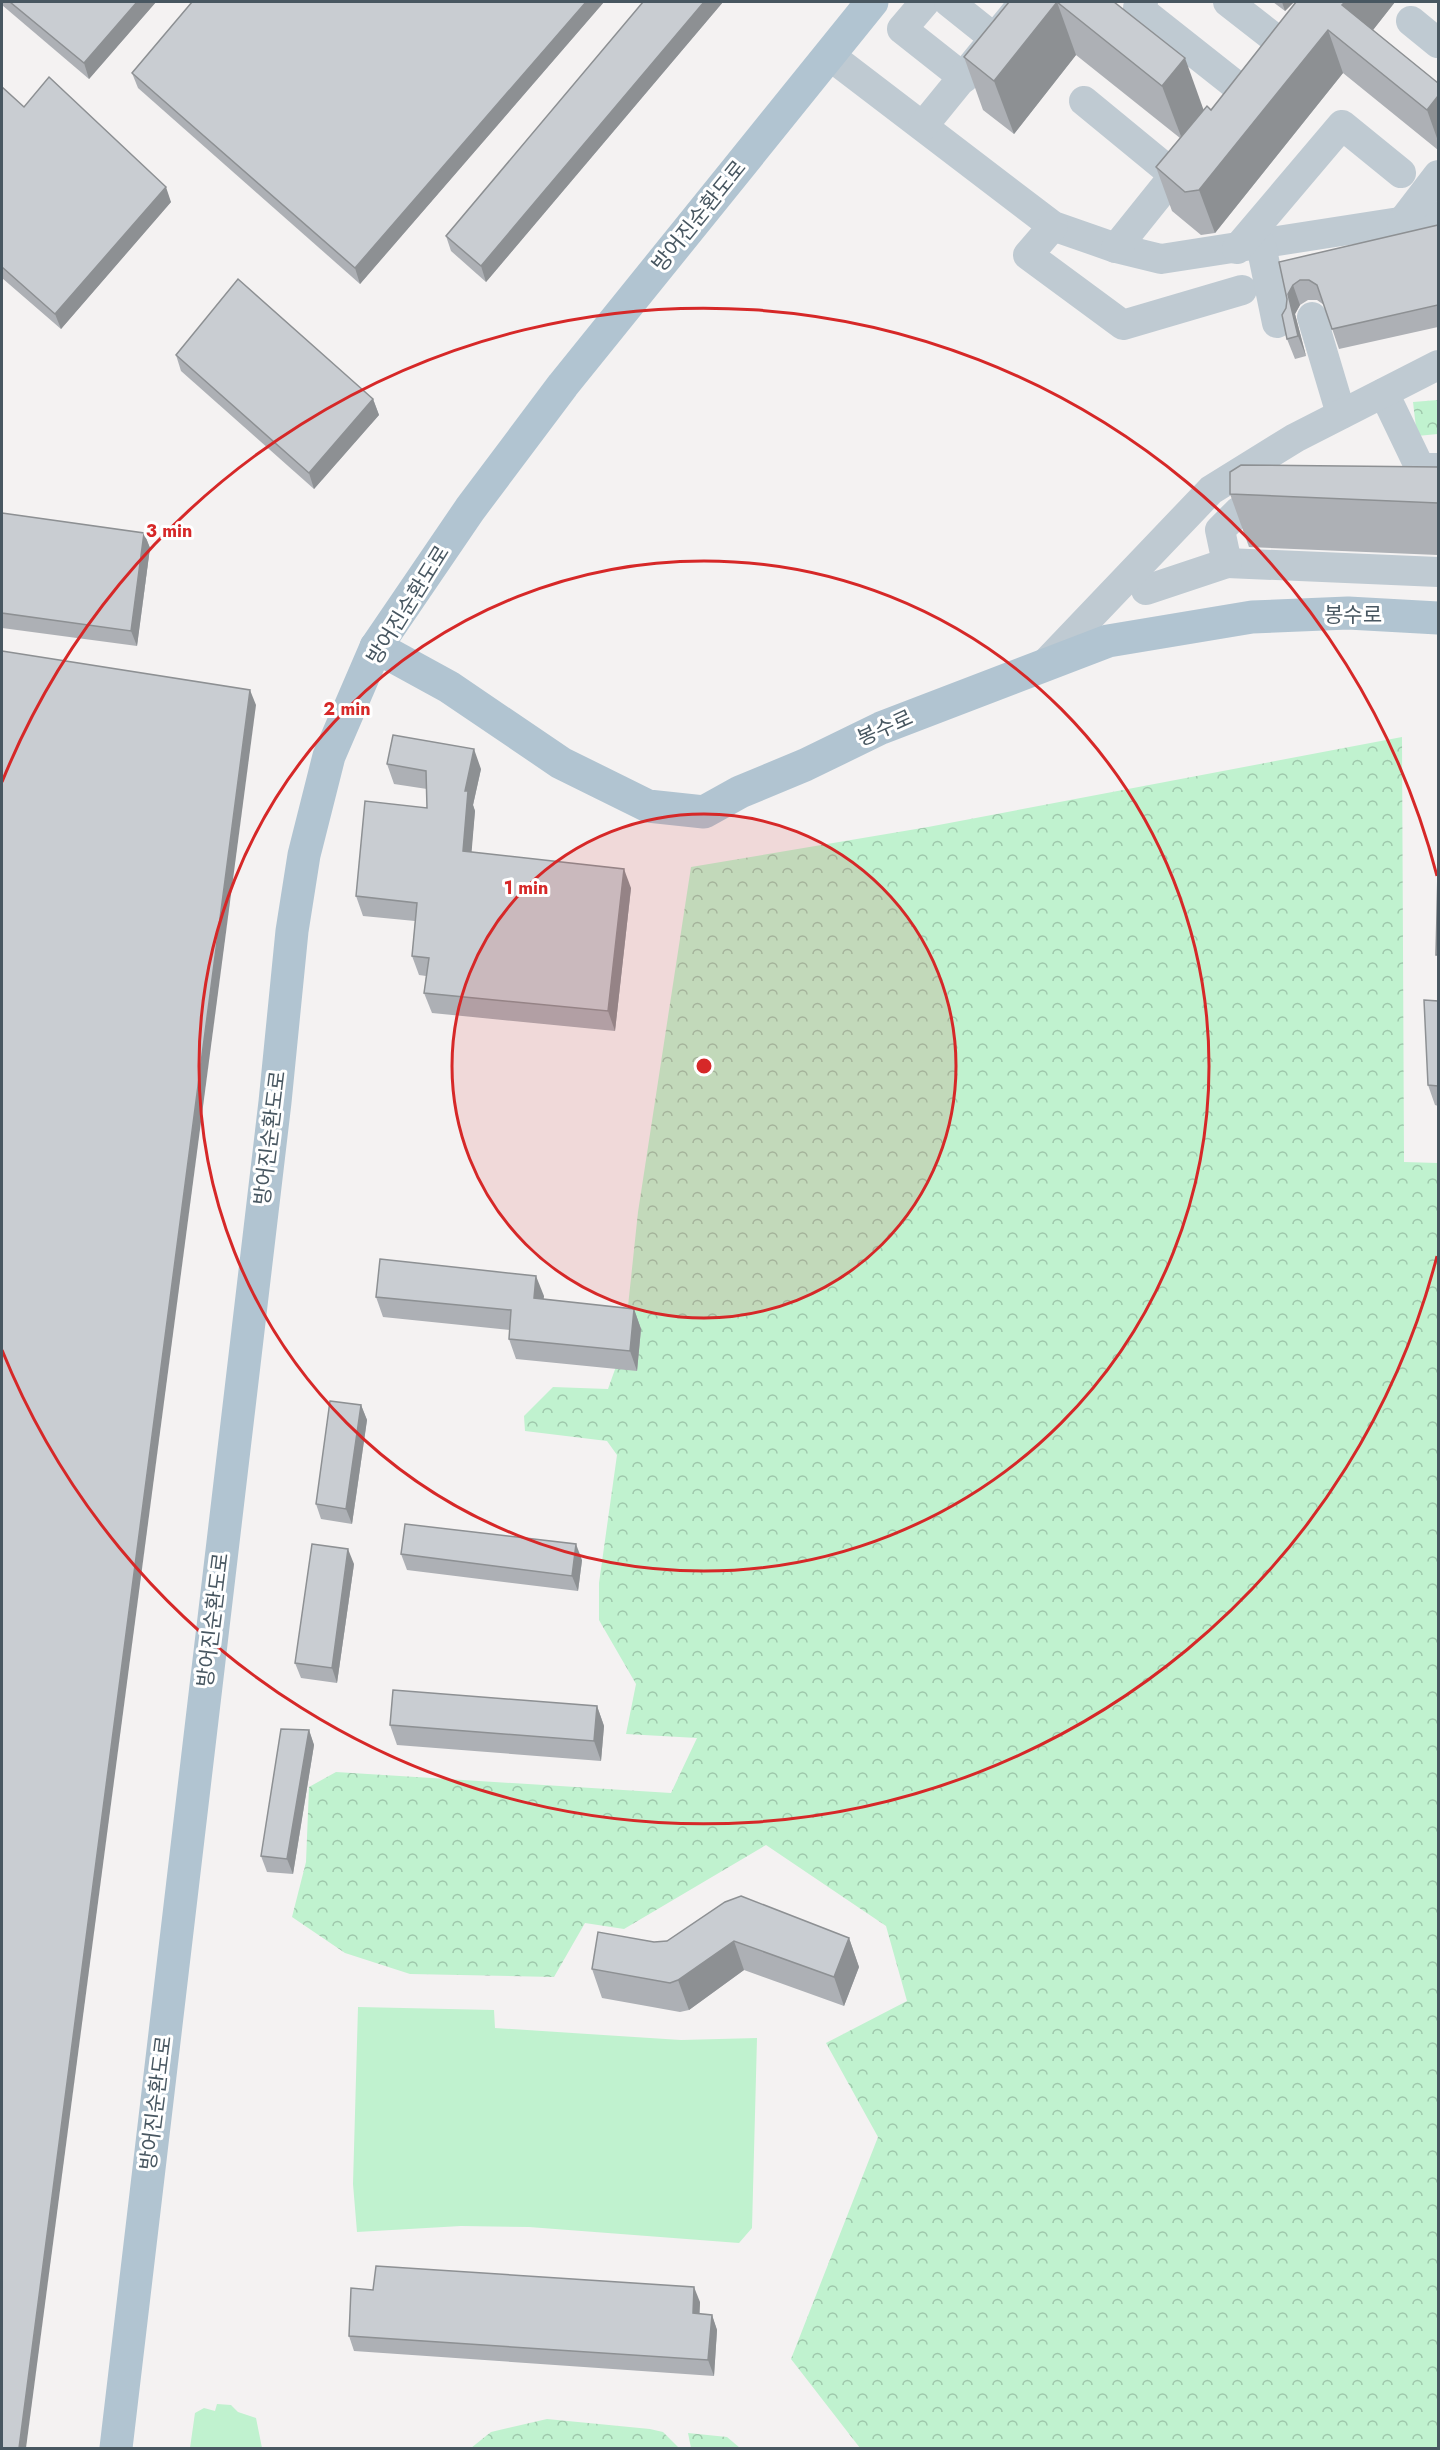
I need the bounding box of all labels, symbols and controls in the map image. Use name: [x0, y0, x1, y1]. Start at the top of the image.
street label: 방어진순환도로: [645, 154, 753, 278]
text: 3 min: [146, 518, 192, 544]
street label: 방어진순환도로: [359, 540, 457, 670]
street label: 봉수로: [1324, 600, 1382, 630]
text: 2 min: [323, 696, 371, 722]
street label: 봉수로: [852, 703, 918, 753]
text: 1 min: [504, 875, 548, 901]
centre of rings: [694, 1056, 714, 1076]
street label: 방어진순환도로: [247, 1069, 293, 1207]
street label: 방어진순환도로: [190, 1551, 236, 1689]
street label: 방어진순환도로: [133, 2034, 179, 2172]

